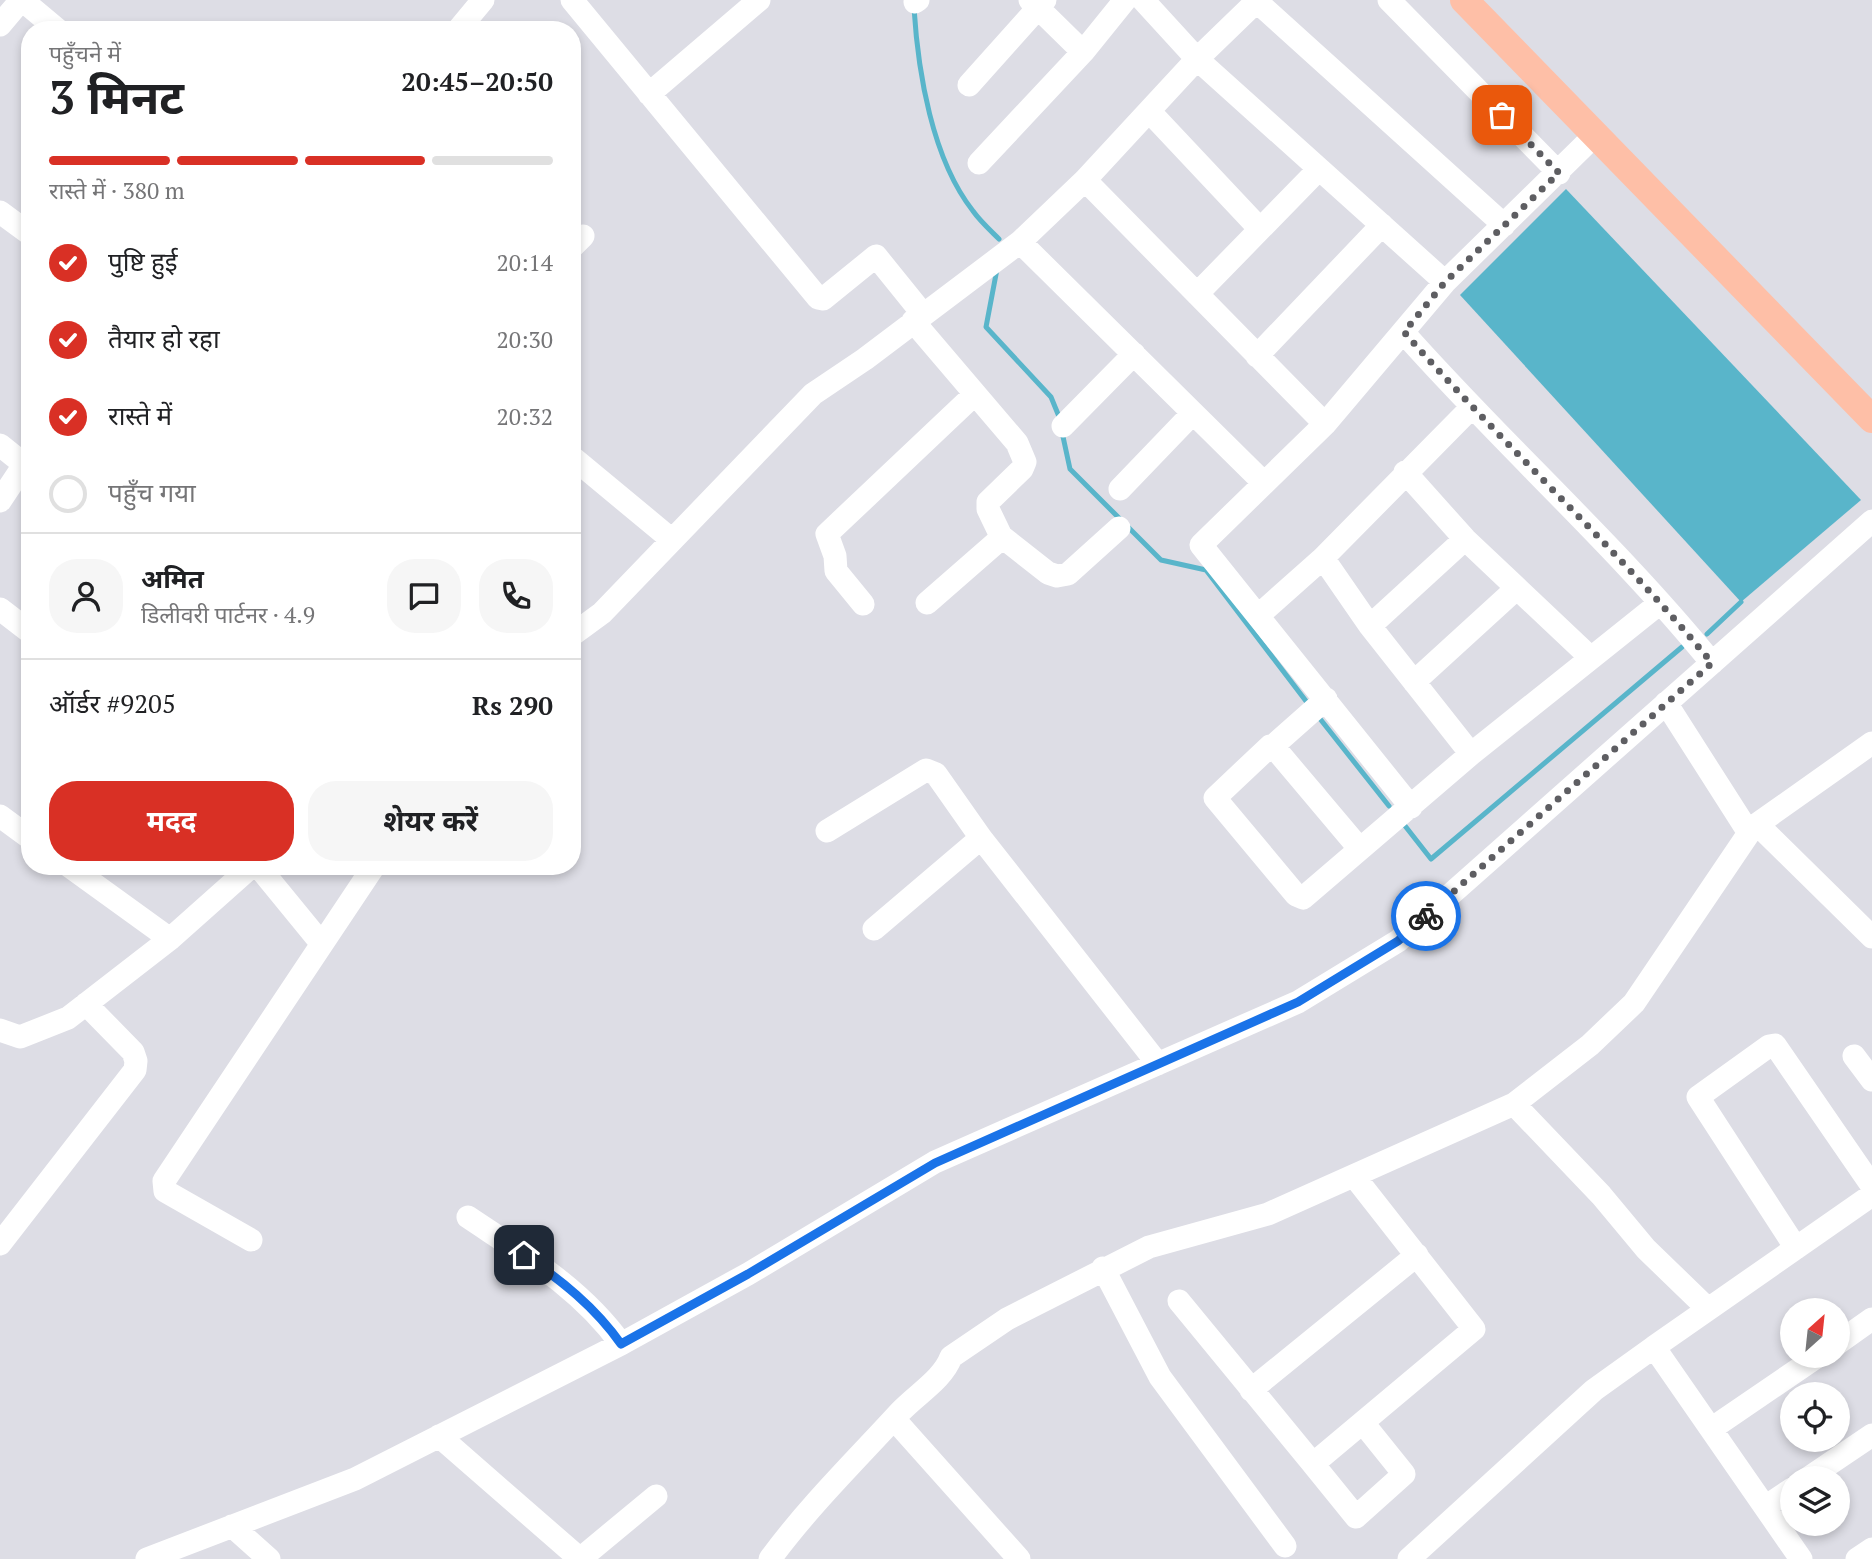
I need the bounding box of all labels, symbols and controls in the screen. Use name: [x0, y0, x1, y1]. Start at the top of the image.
text: पहुँचने में: [49, 38, 121, 69]
text: 20:45–20:50: [401, 64, 553, 98]
text: 3 मिनट: [49, 66, 184, 127]
pin: [1472, 85, 1532, 145]
icon: bag: [1483, 96, 1521, 134]
text: रास्ते में · 380 m: [49, 175, 185, 206]
icon: check: [49, 244, 87, 282]
text: पुष्टि हुई: [108, 244, 178, 278]
text: 20:14: [496, 247, 553, 278]
icon: check: [49, 321, 87, 359]
text: तैयार हो रहा: [108, 321, 220, 355]
text: 20:30: [496, 324, 553, 355]
icon: check: [49, 398, 87, 436]
text: रास्ते में: [108, 398, 172, 432]
text: 20:32: [496, 401, 553, 432]
text: पहुँच गया: [108, 475, 196, 509]
button: person: [49, 559, 123, 633]
button: chat: [387, 559, 461, 633]
button: phone: [479, 559, 553, 633]
text: अमित: [141, 561, 204, 595]
text: डिलीवरी पार्टनर · 4.9: [141, 599, 315, 630]
text: ऑर्डर #9205: [49, 686, 176, 720]
text: Rs 290: [472, 688, 553, 722]
button: मदद: [49, 781, 294, 861]
button: शेयर करें: [308, 781, 553, 861]
courier: [1391, 881, 1461, 951]
icon: bike: [1407, 897, 1445, 935]
pin: [494, 1225, 554, 1285]
icon: home: [505, 1236, 543, 1274]
north arrow: [1780, 1298, 1850, 1368]
map controls: [1780, 1298, 1850, 1536]
button: locate: [1780, 1382, 1850, 1452]
button: layers: [1780, 1466, 1850, 1536]

